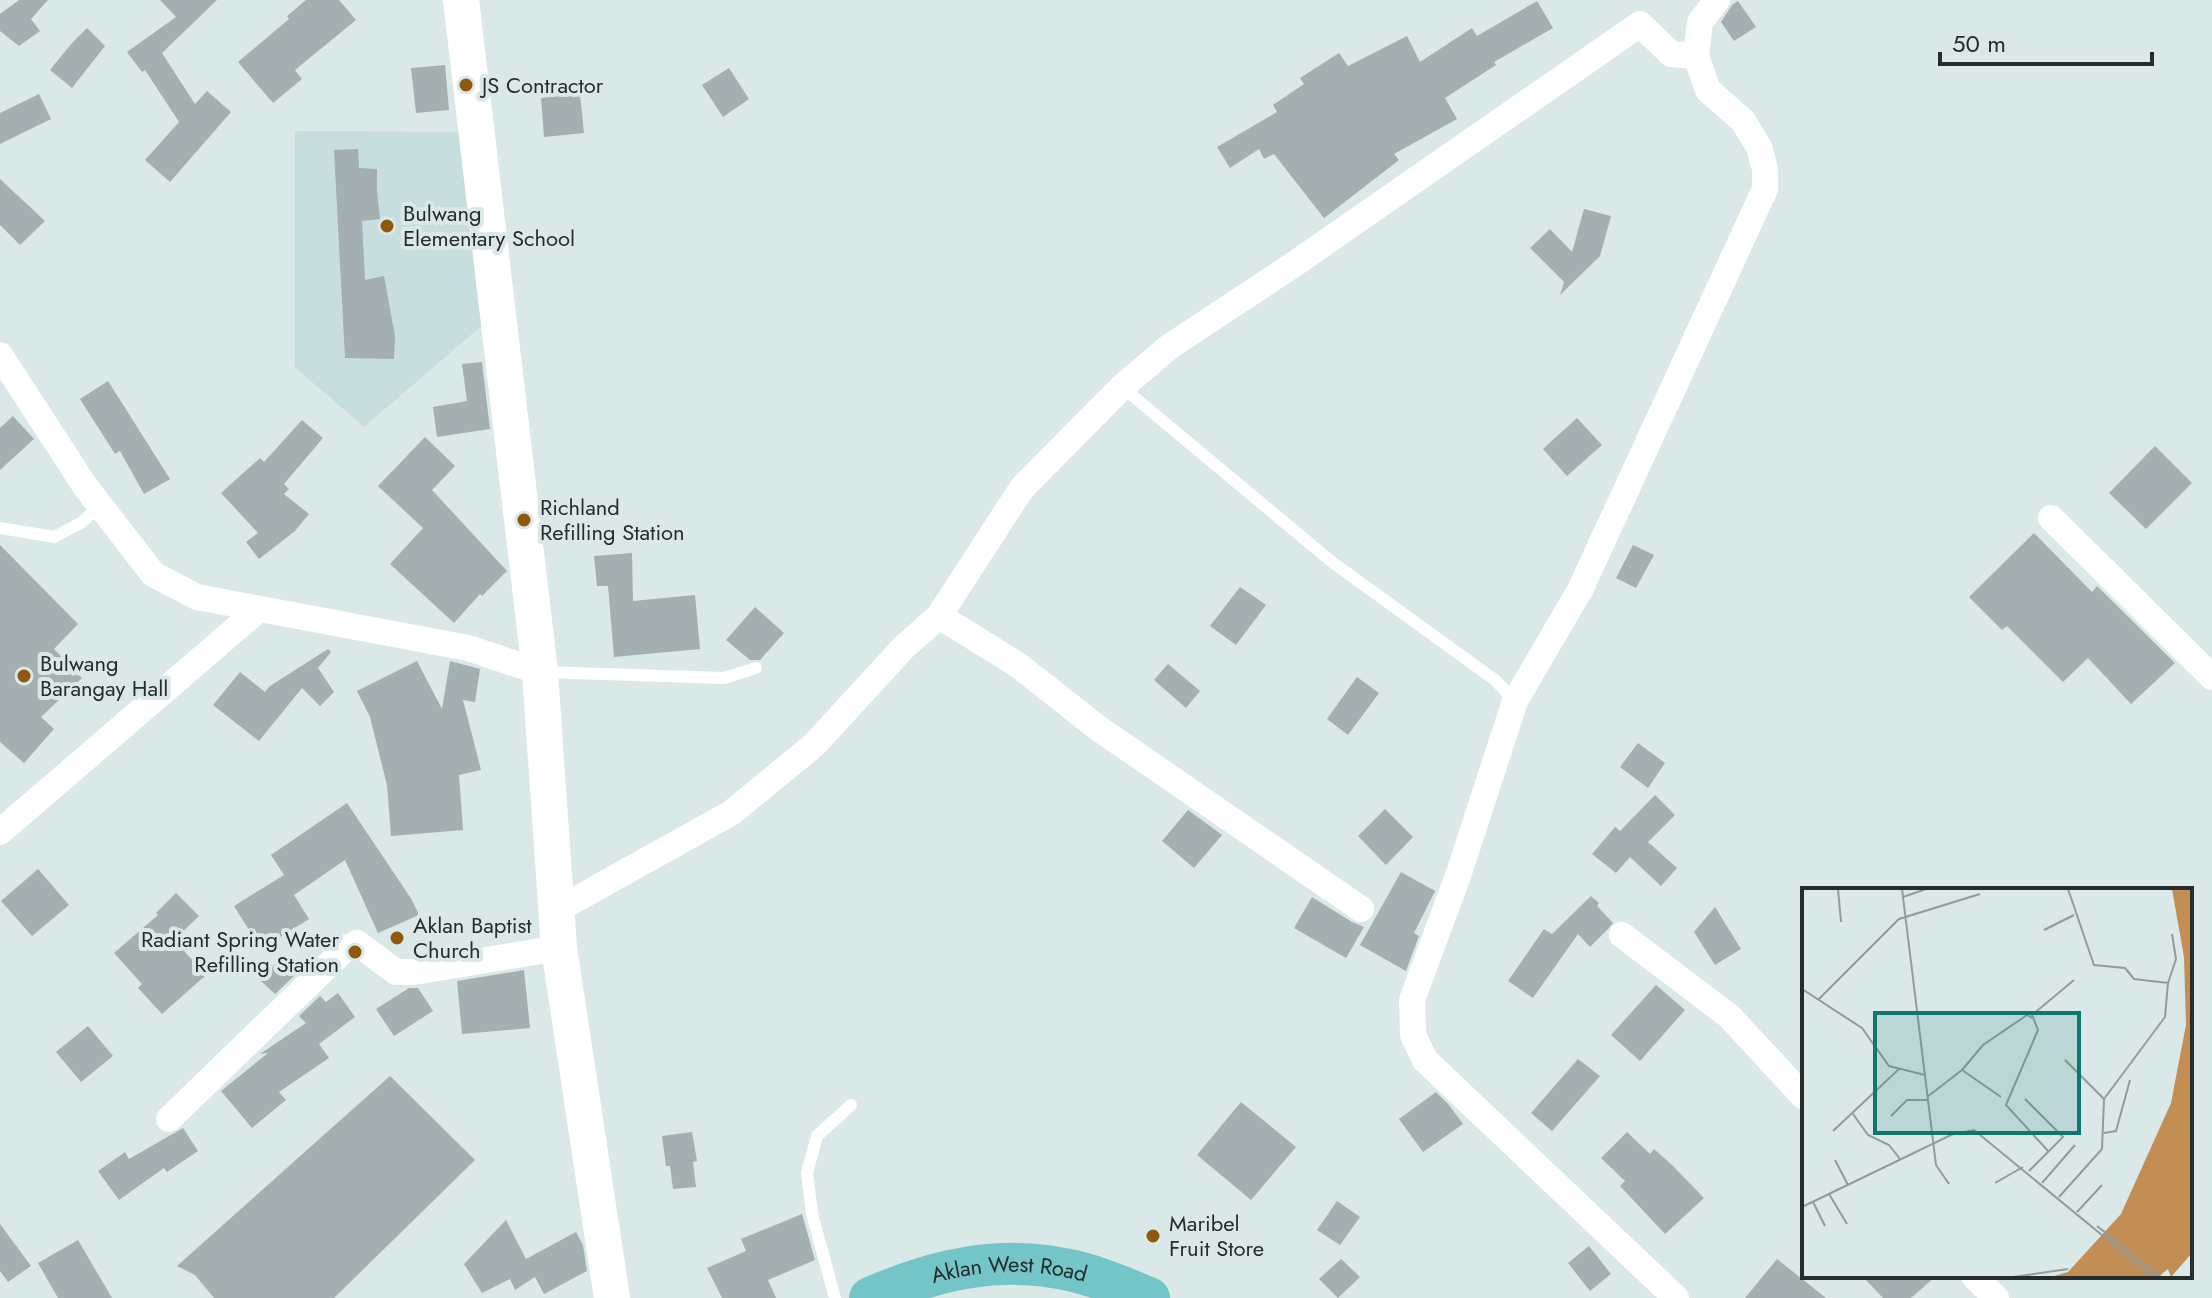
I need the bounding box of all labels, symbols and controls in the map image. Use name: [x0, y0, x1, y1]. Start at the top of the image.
scale bar: [1940, 16, 2152, 66]
text: 50 m: [1952, 26, 2006, 61]
place label: JS Contractor: [479, 69, 604, 101]
marker: JS Contractor: [457, 76, 475, 94]
place label: Bulwang Elementary School: [403, 197, 575, 254]
marker: Bulwang Elementary School: [378, 217, 396, 235]
place label: Richland Refilling Station: [540, 491, 685, 548]
marker: Richland Refilling Station: [515, 511, 533, 529]
place label: Bulwang Barangay Hall: [40, 647, 168, 704]
marker: Bulwang Barangay Hall: [15, 667, 33, 685]
inset map: [1802, 888, 2192, 1278]
place label: Aklan Baptist Church: [413, 909, 532, 966]
place label: Radiant Spring Water Refilling Station: [141, 923, 339, 980]
marker: Aklan Baptist Church: [388, 929, 406, 947]
marker: Radiant Spring Water Refilling Station: [346, 943, 364, 961]
place label: Maribel Fruit Store: [1169, 1207, 1264, 1264]
marker: Maribel Fruit Store: [1144, 1227, 1162, 1245]
street label: Aklan West Road: [927, 1248, 1091, 1291]

